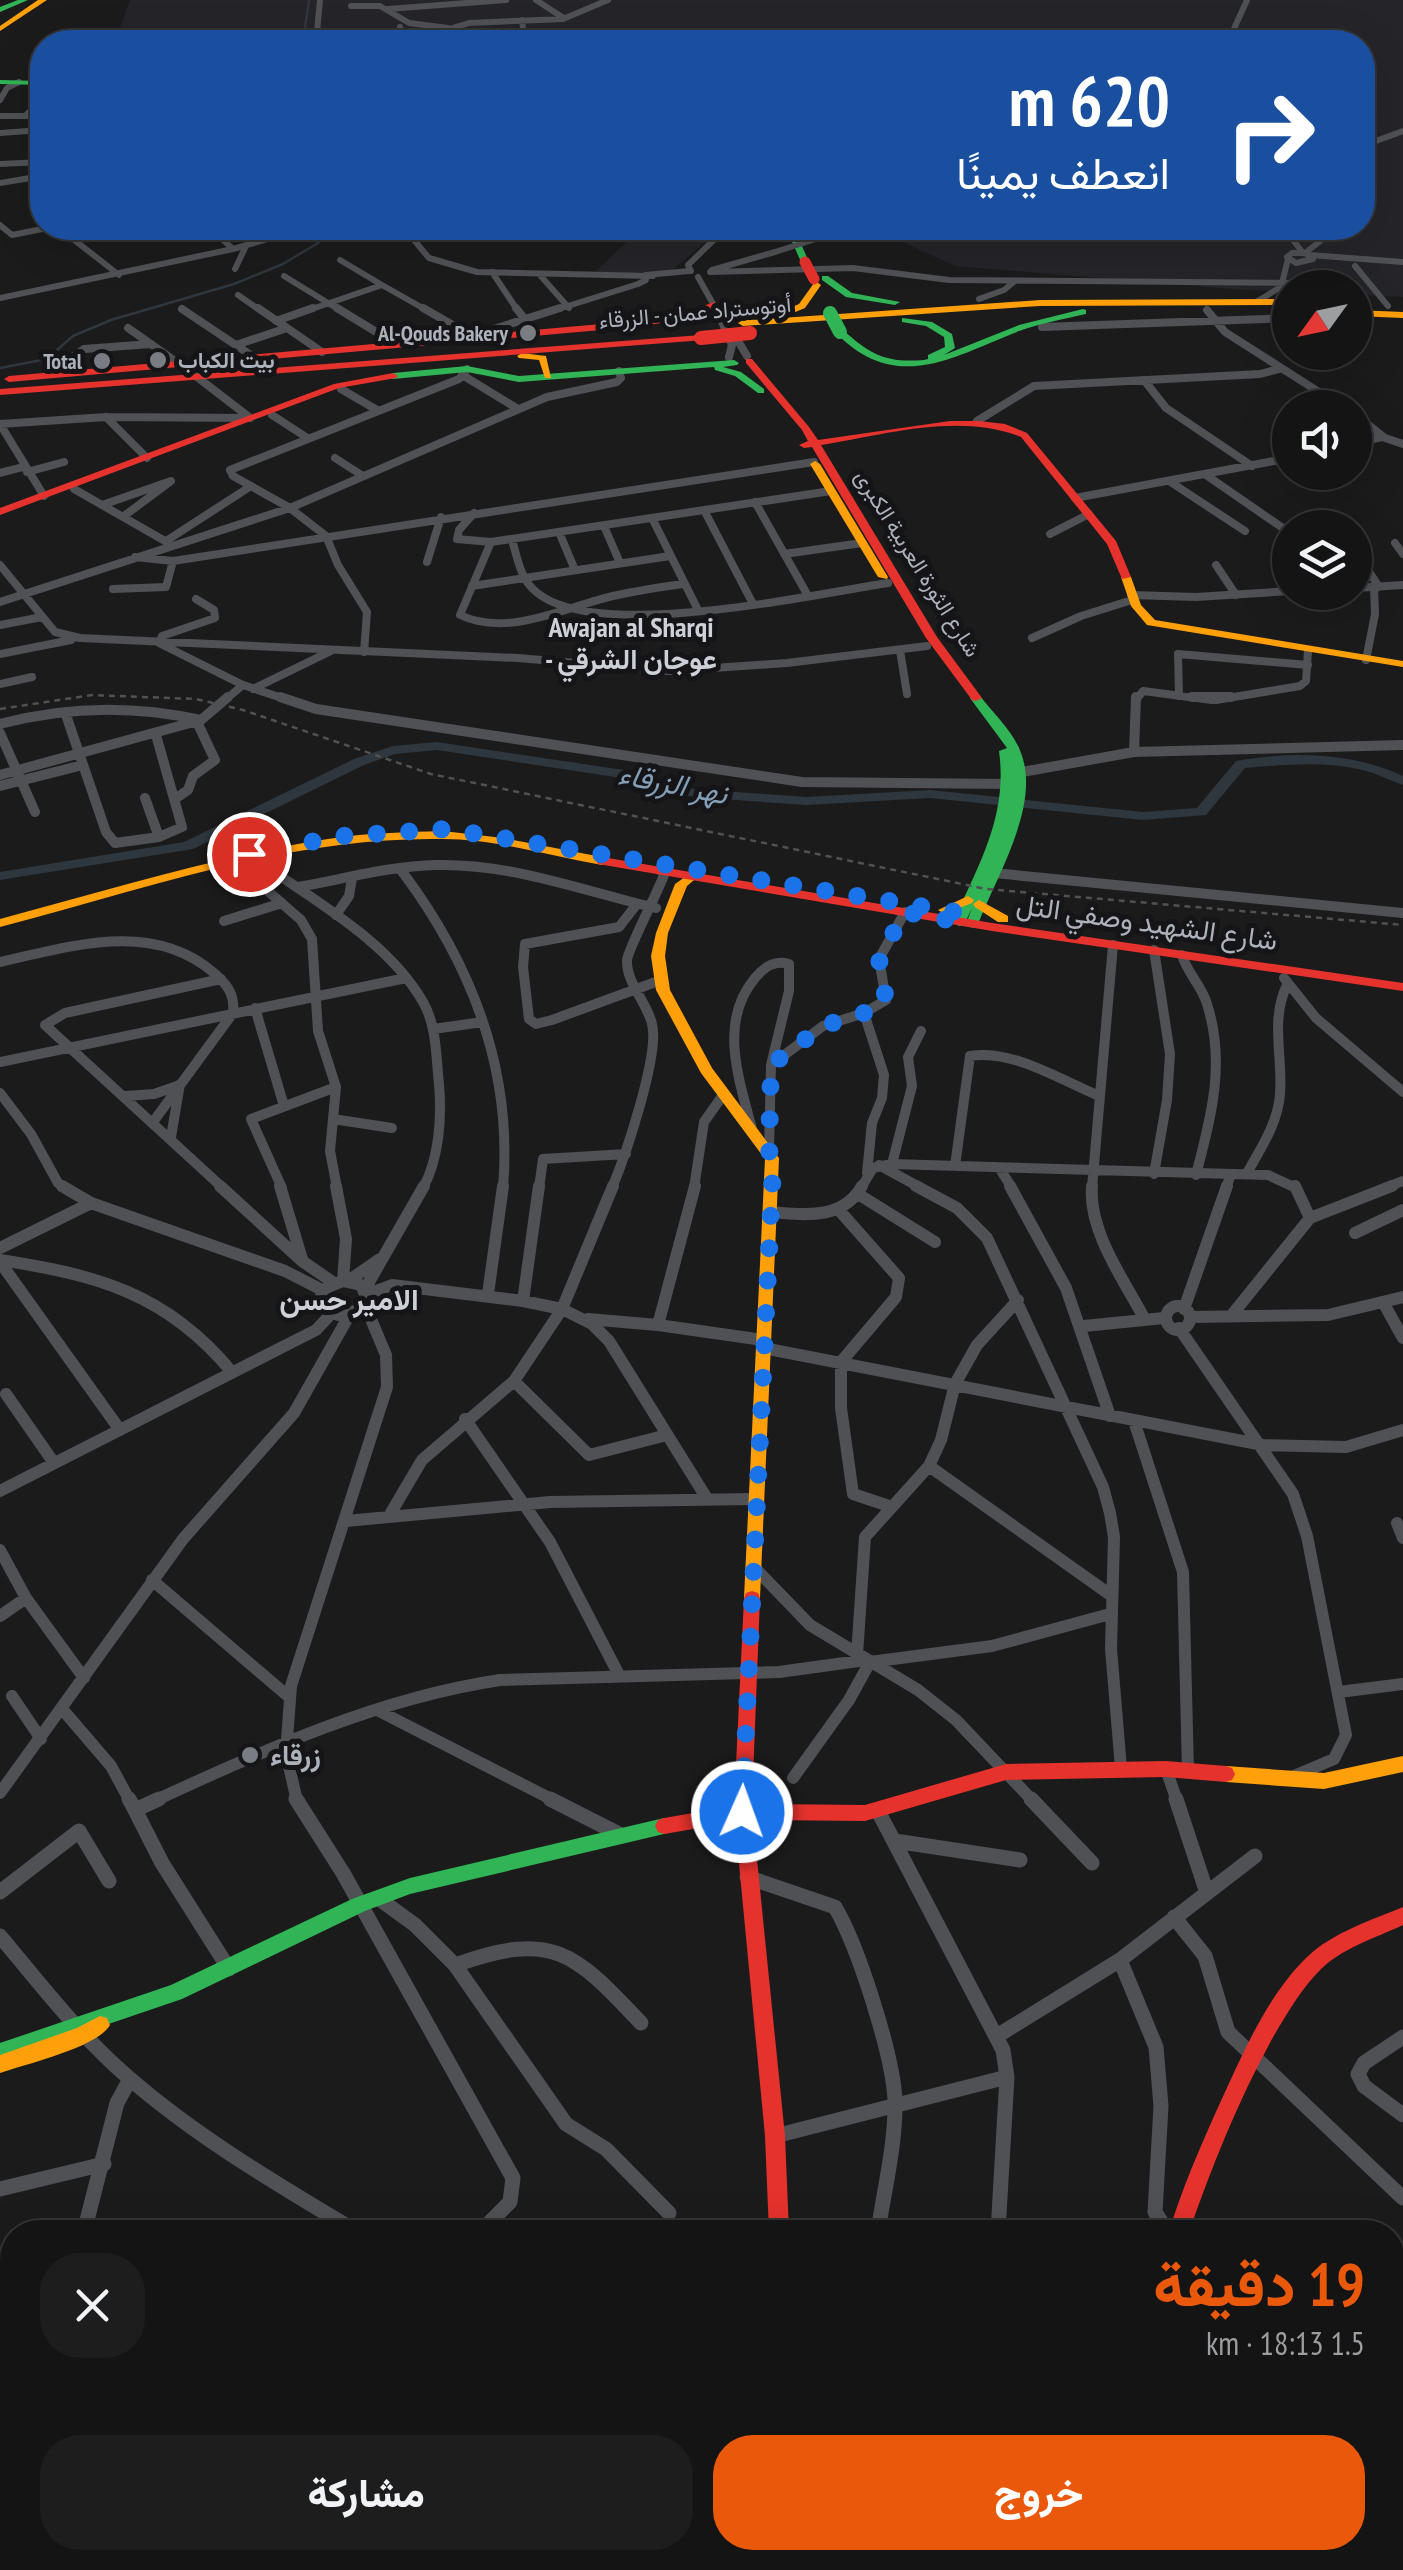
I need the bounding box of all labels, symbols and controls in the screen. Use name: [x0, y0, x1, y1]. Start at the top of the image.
text: 620 m: [1009, 55, 1170, 145]
icon: right: [1205, 70, 1335, 200]
text: انعطف يمينًا: [956, 143, 1170, 201]
north arrow: [1272, 270, 1372, 370]
map controls: [1272, 270, 1372, 610]
street label: أوتوستراد عمان - الزرقاء: [598, 290, 792, 334]
place label: Al-Qouds Bakery: [377, 319, 509, 347]
marker: Al-Qouds Bakery: [517, 322, 539, 344]
place label: بيت الكباب: [178, 346, 275, 374]
place label: Total: [43, 347, 83, 375]
marker: بيت الكباب: [147, 349, 169, 371]
marker: Total: [91, 350, 113, 372]
button: sound: [1272, 390, 1372, 490]
street label: شارع الثورة العربية الكبرى: [848, 464, 987, 662]
button: layers: [1272, 510, 1372, 610]
district label: Awajan al Sharqi - عوجان الشرقي: [545, 608, 717, 683]
water label: نهر الزرقاء: [616, 753, 732, 812]
pin: [207, 812, 292, 897]
icon: arrive: [222, 827, 277, 882]
street label: شارع الشهيد وصفي التل: [1013, 885, 1280, 963]
district label: الامير حسن: [279, 1279, 419, 1318]
place label: زرقاء: [270, 1736, 321, 1773]
marker: زرقاء: [239, 1744, 261, 1766]
position arrow: [690, 1760, 794, 1864]
text: 19 دقيقة: [1153, 2245, 1365, 2323]
button: close: [40, 2253, 145, 2358]
text: 1.5 km · 18:13: [1206, 2322, 1365, 2364]
button: مشاركة: [40, 2435, 693, 2550]
button: خروج: [713, 2435, 1365, 2550]

